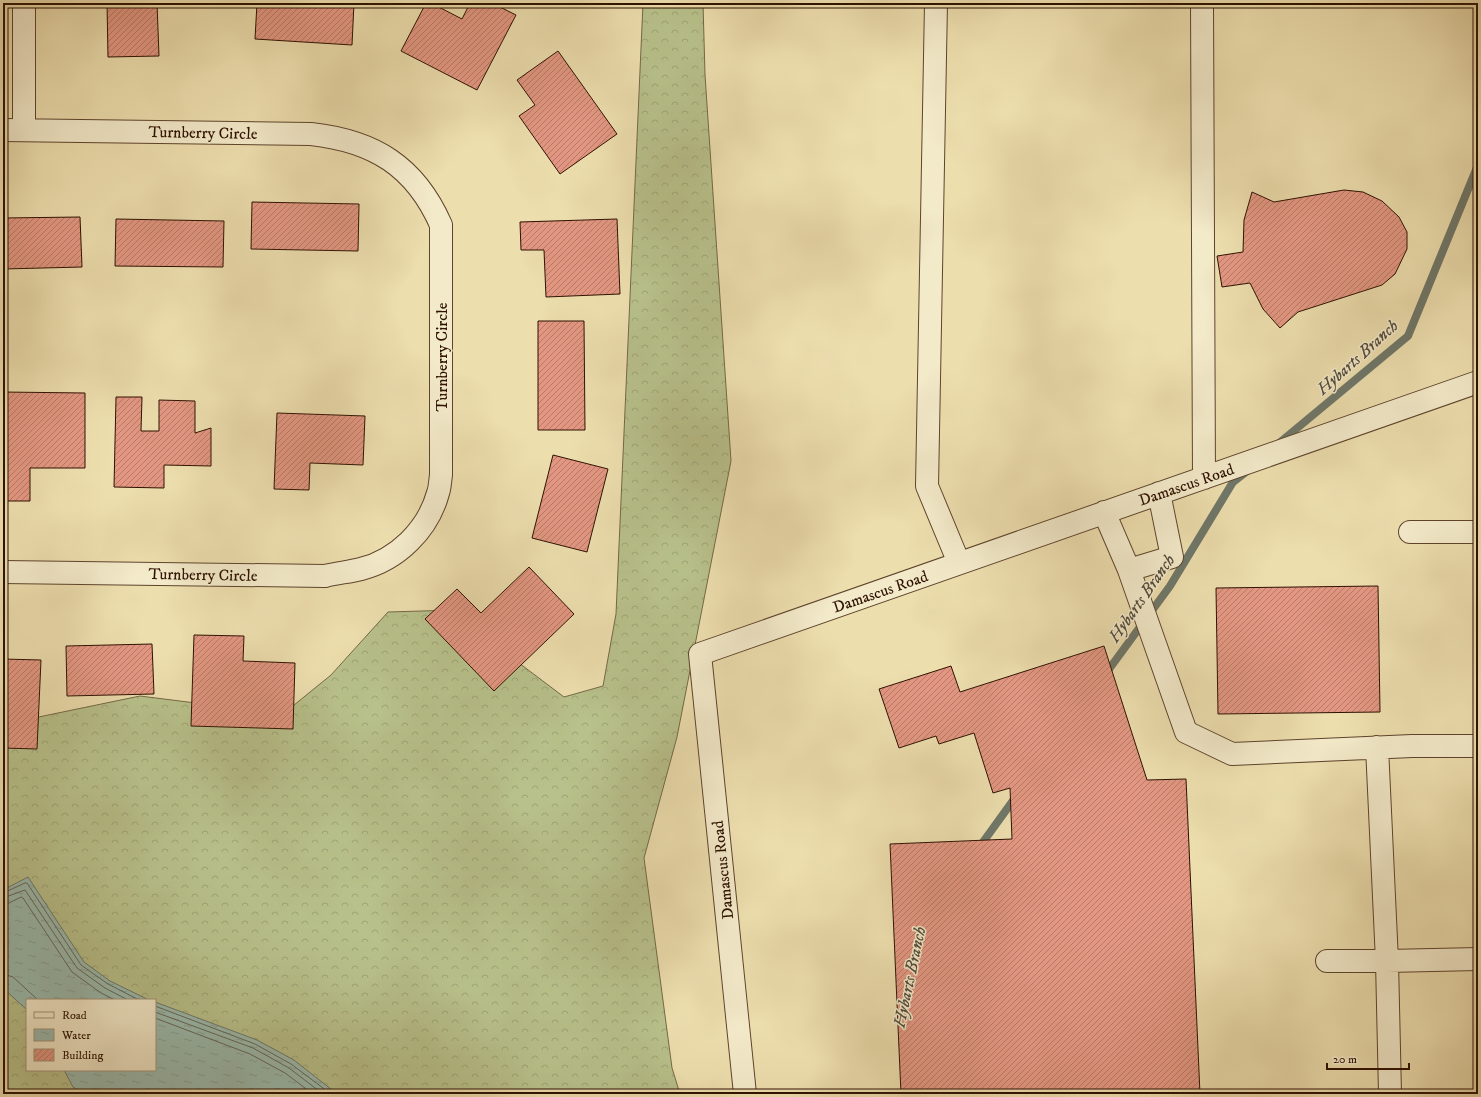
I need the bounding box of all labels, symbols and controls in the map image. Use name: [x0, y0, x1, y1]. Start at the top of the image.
street label: Turnberry Circle: [148, 122, 258, 144]
street label: Turnberry Circle: [432, 302, 452, 411]
water label: Hybarts Branch: [1311, 315, 1403, 401]
street label: Damascus Road: [1136, 459, 1237, 511]
water label: Hybarts Branch: [1103, 550, 1180, 648]
street label: Turnberry Circle: [148, 564, 258, 586]
street label: Damascus Road: [830, 566, 931, 618]
street label: Damascus Road: [708, 819, 738, 920]
water label: Hybarts Branch: [888, 924, 931, 1031]
legend: [26, 999, 156, 1071]
text: Road: [62, 1008, 87, 1023]
text: Water: [61, 1028, 91, 1043]
scale bar: [1327, 1045, 1409, 1071]
text: Building: [62, 1048, 103, 1063]
text: 20 m: [1333, 1052, 1357, 1067]

